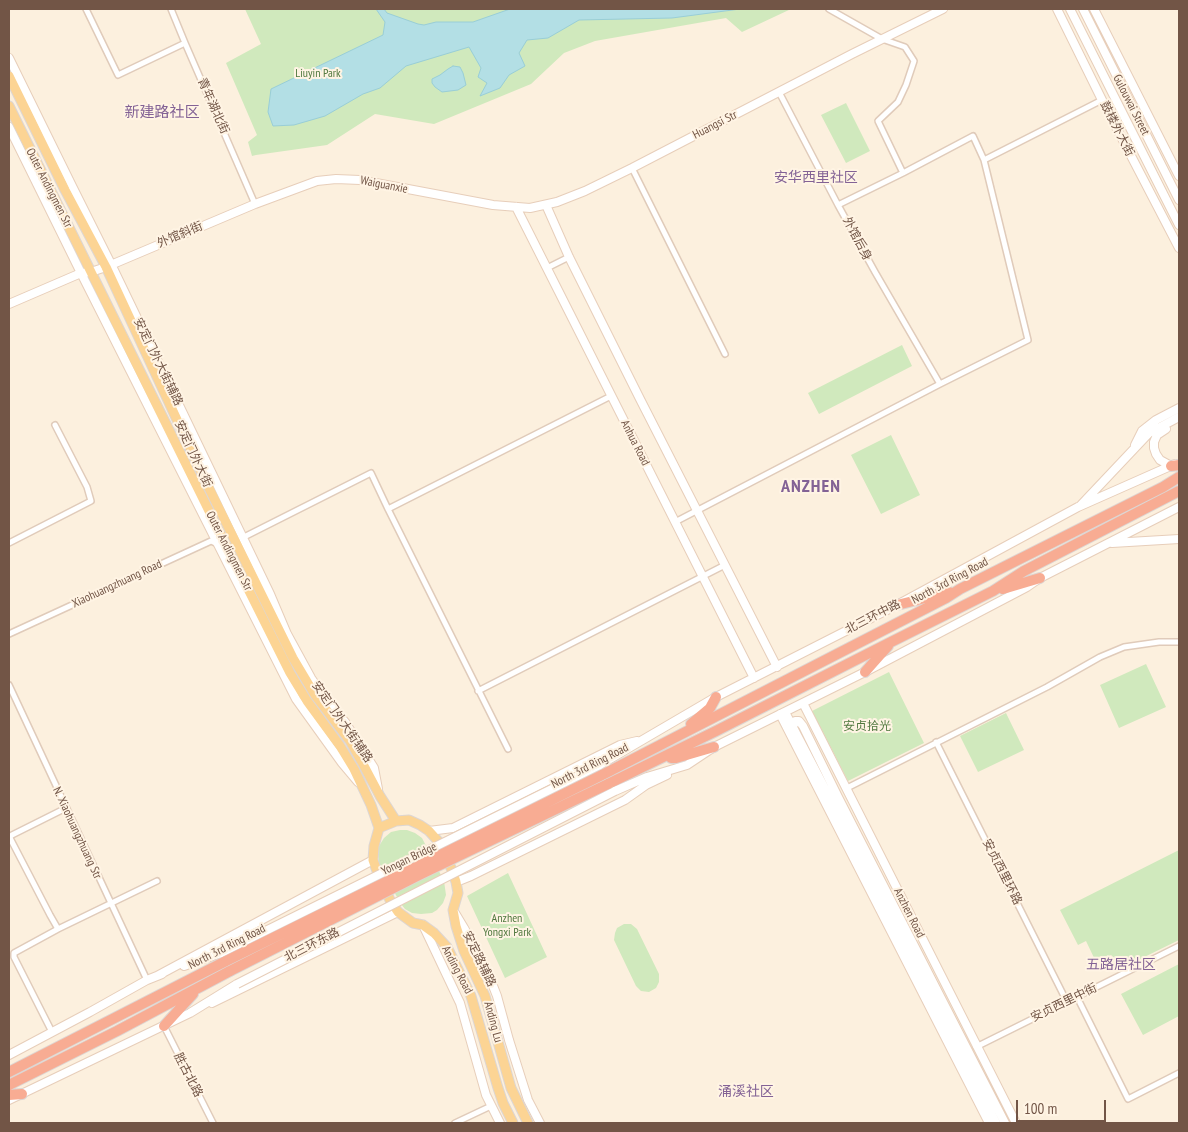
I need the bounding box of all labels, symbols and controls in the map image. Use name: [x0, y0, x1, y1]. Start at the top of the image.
park label: Liuyin Park: [295, 67, 341, 81]
street label: Gulouwai Street: [1110, 72, 1152, 138]
street label: 青年湖北街: [194, 76, 232, 136]
street label: 鼓楼外大街: [1097, 99, 1137, 159]
district label: 新建路社区: [125, 104, 199, 122]
street label: Huangsi Str: [690, 108, 740, 142]
street label: Outer Andingmen Str: [23, 146, 75, 230]
district label: 安华西里社区: [774, 170, 858, 186]
street label: Waiguanxie: [359, 173, 409, 197]
street label: 外馆后身: [839, 214, 875, 264]
street label: 外馆斜街: [155, 219, 205, 251]
street label: 安定门外大街辅路: [130, 316, 186, 408]
street label: 安定门外大街: [171, 418, 215, 490]
street label: Anhua Road: [617, 418, 653, 468]
district label: ANZHEN: [780, 476, 842, 498]
street label: Outer Andingmen Str: [203, 509, 255, 593]
street label: North 3rd Ring Road: [909, 555, 991, 607]
street label: Xiaohuangzhuang Road: [70, 557, 164, 611]
street label: 北三环中路: [843, 597, 903, 637]
street label: 安定门外大街辅路: [309, 679, 375, 765]
park label: 安贞拾光: [843, 720, 891, 734]
street label: North 3rd Ring Road: [549, 740, 631, 792]
street label: N. Xiaohuangzhuang Str: [49, 785, 105, 881]
street label: 安贞西里环路: [979, 837, 1025, 907]
street label: Yongan Bridge: [379, 839, 439, 879]
street label: Anzhen Road: [890, 886, 928, 940]
park label: Anzhen Yongxi Park: [483, 912, 531, 940]
street label: North 3rd Ring Road: [186, 921, 268, 973]
street label: 北三环东路: [282, 925, 342, 965]
street label: 安定路辅路: [459, 929, 499, 989]
street label: Anding Road: [438, 944, 476, 996]
district label: 五路居社区: [1086, 957, 1156, 973]
street label: 安贞西里中街: [1028, 981, 1100, 1025]
street label: Anding Lu: [481, 1000, 505, 1044]
street label: 胜古北路: [171, 1050, 205, 1100]
district label: 涌溪社区: [718, 1084, 774, 1100]
scale bar: [1018, 1090, 1108, 1122]
text: 100 m: [1024, 1099, 1057, 1118]

